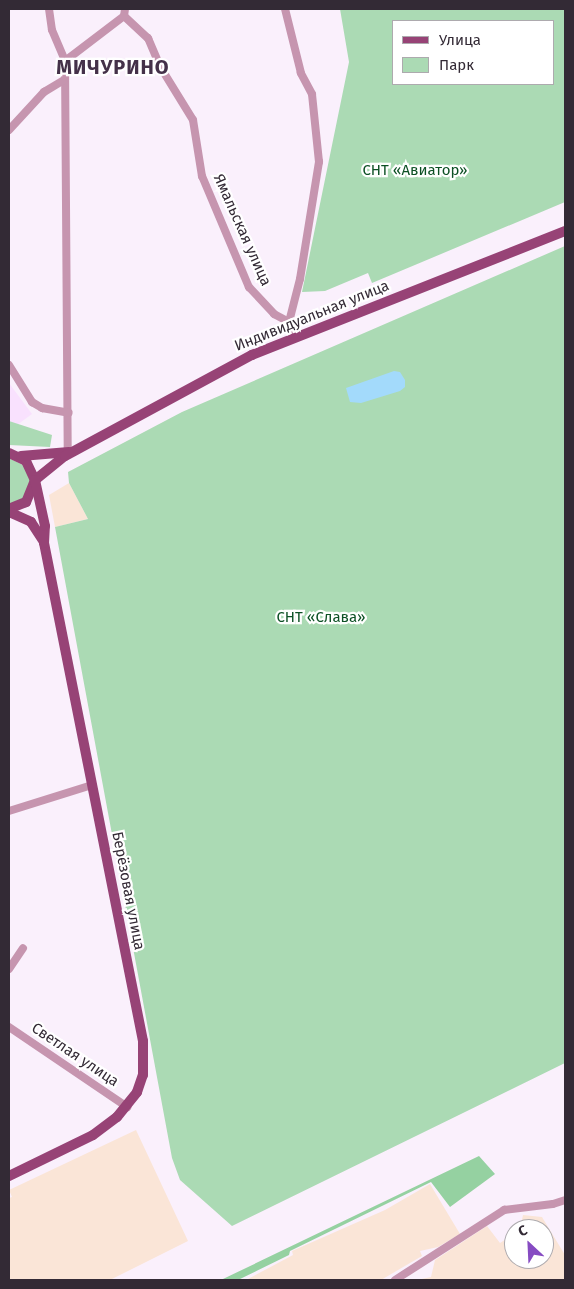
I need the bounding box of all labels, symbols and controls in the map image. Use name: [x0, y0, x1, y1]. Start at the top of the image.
legend: [392, 20, 554, 85]
text: Улица: [439, 31, 481, 49]
district label: МИЧУРИНО: [55, 55, 171, 79]
text: Парк: [439, 56, 474, 74]
park label: СНТ «Авиатор»: [362, 162, 468, 180]
street label: Ямальская улица: [209, 171, 275, 289]
street label: Индивидуальная улица: [232, 277, 392, 355]
park label: СНТ «Слава»: [276, 609, 366, 627]
street label: Берёзовая улица: [108, 830, 148, 952]
street label: Светлая улица: [28, 1019, 122, 1091]
north arrow: [504, 1219, 554, 1269]
text: С: [516, 1221, 530, 1240]

